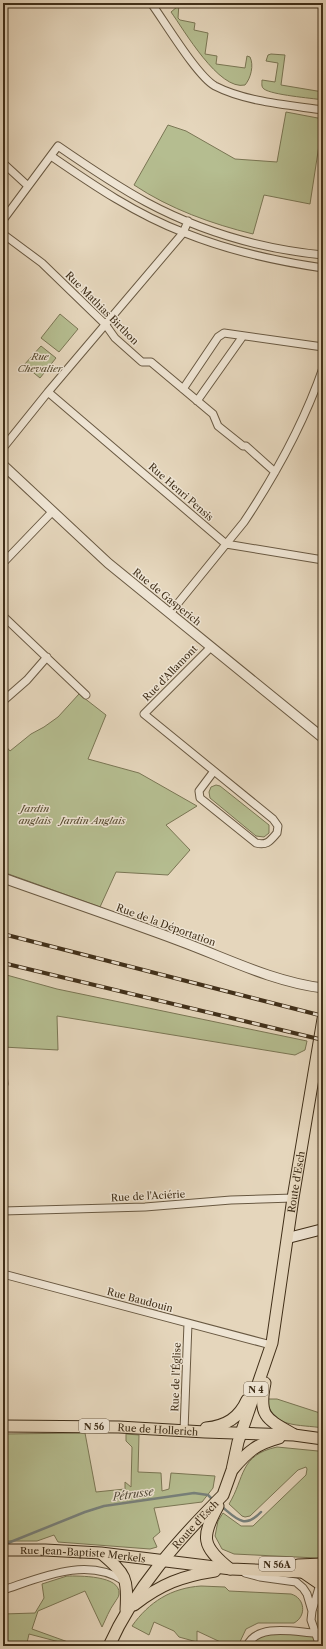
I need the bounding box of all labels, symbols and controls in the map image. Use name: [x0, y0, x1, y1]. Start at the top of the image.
street label: Rue Mathias Birthon: [63, 269, 142, 348]
park label: Rue Chevalier: [18, 350, 64, 375]
street label: Rue Henri Pensis: [146, 460, 216, 524]
street label: Rue de Gasperich: [130, 565, 204, 629]
street label: Rue d'Allamont: [140, 642, 200, 704]
park label: Jardin anglais: [18, 802, 52, 827]
park label: Jardin Anglais: [57, 814, 126, 827]
street label: Rue de la Déportation: [115, 901, 218, 949]
street label: Route d'Esch: [284, 1149, 307, 1214]
street label: Rue de l'Aciérie: [110, 1188, 186, 1204]
street label: Rue Baudouin: [106, 1285, 175, 1315]
street label: Rue de l'Église: [168, 1342, 184, 1412]
road number: N 4: [244, 1382, 268, 1396]
road number: N 56: [79, 1419, 109, 1433]
street label: Rue de Hollerich: [117, 1420, 199, 1438]
water label: Pétrusse: [111, 1484, 155, 1504]
street label: Route d'Esch: [169, 1496, 222, 1551]
street label: Rue Jean-Baptiste Merkels: [20, 1544, 146, 1565]
road number: N 56A: [259, 1557, 295, 1571]

